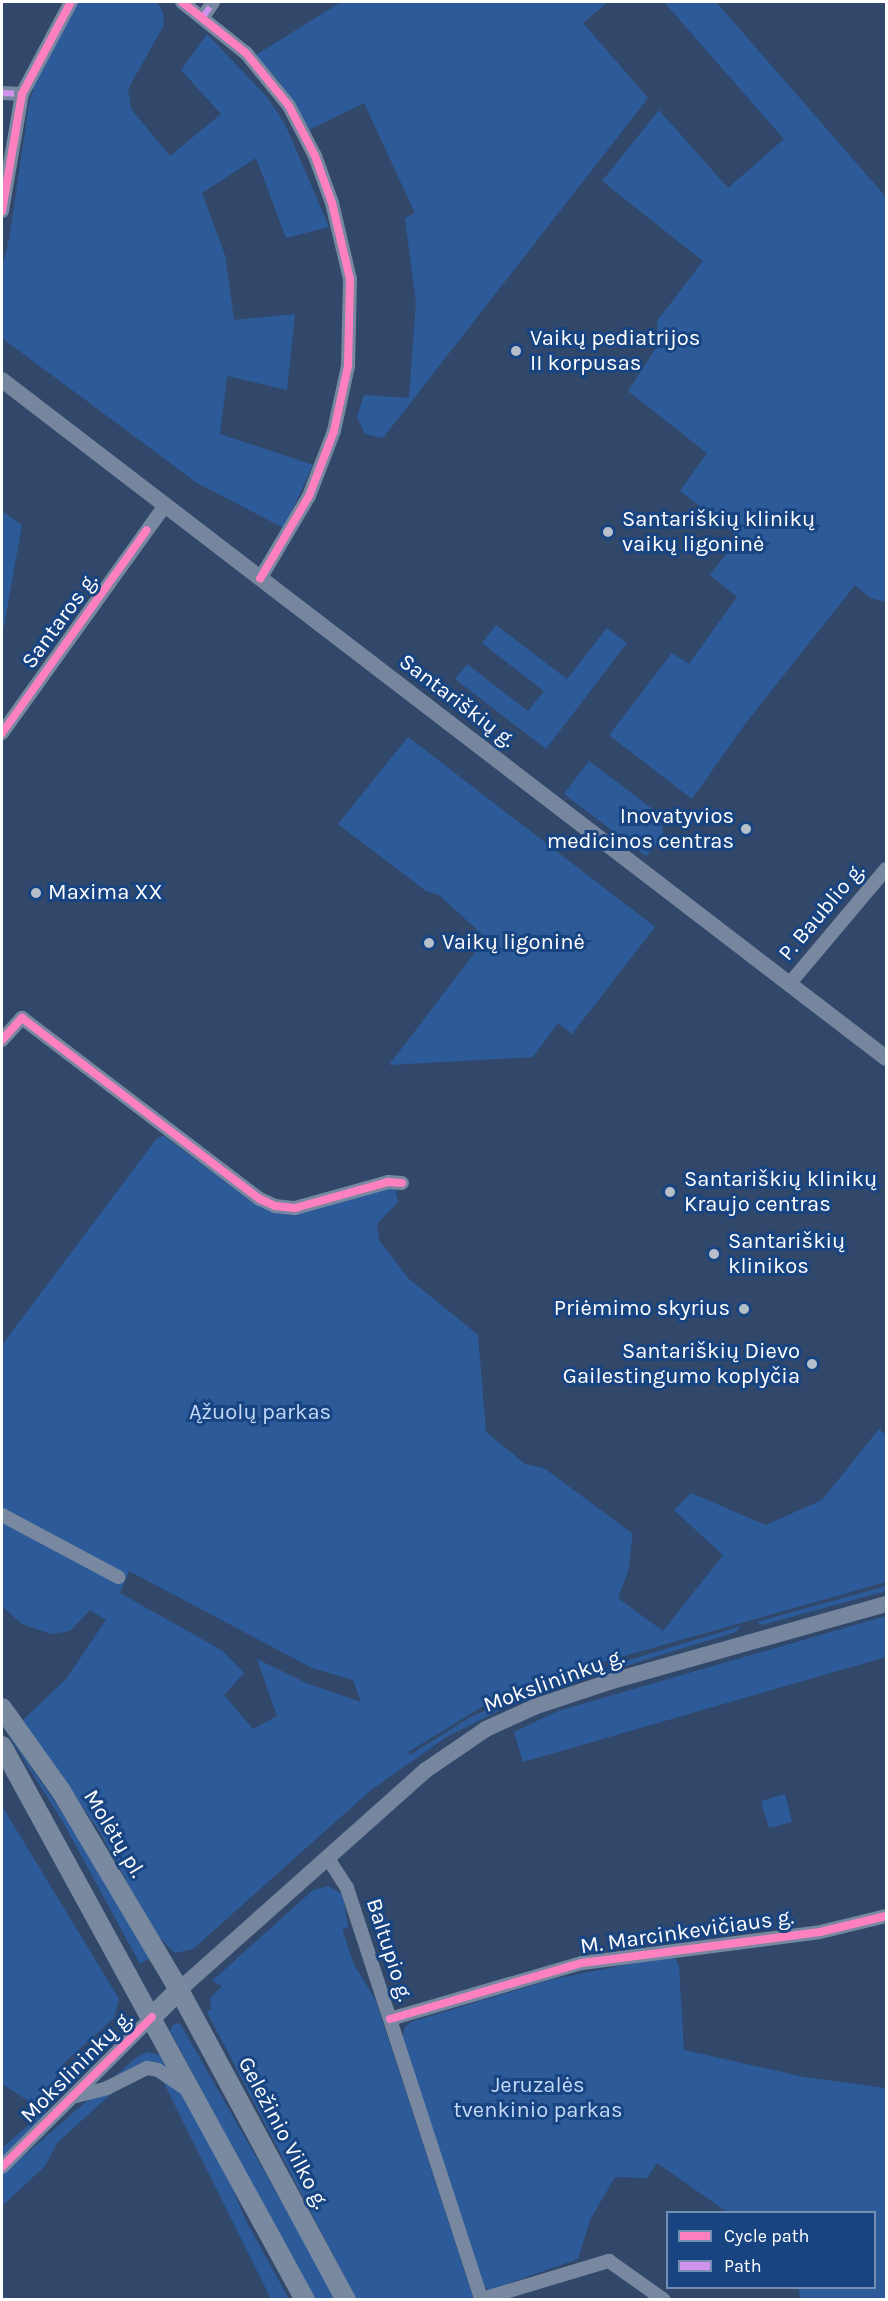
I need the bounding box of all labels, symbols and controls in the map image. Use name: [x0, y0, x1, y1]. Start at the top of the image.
place label: Vaikų pediatrijos II korpusas: [530, 325, 700, 376]
marker: Vaikų pediatrijos II korpusas: [507, 342, 525, 360]
place label: Santariškių klinikų vaikų ligoninė: [622, 506, 815, 558]
marker: Santariškių klinikų vaikų ligoninė: [599, 523, 617, 541]
street label: Santaros g.: [16, 568, 104, 674]
street label: Santariškių g.: [394, 649, 520, 753]
place label: Inovatyvios medicinos centras: [547, 803, 734, 854]
marker: Inovatyvios medicinos centras: [739, 822, 753, 836]
street label: P. Baublio g.: [773, 858, 871, 966]
place label: Maxima XX: [48, 880, 163, 906]
marker: Maxima XX: [29, 886, 43, 900]
place label: Vaikų ligoninė: [442, 930, 585, 956]
marker: Vaikų ligoninė: [420, 934, 438, 952]
place label: Santariškių klinikų Kraujo centras: [684, 1166, 877, 1218]
marker: Santariškių klinikų Kraujo centras: [661, 1183, 679, 1201]
place label: Santariškių klinikos: [728, 1228, 845, 1280]
marker: Santariškių klinikos: [705, 1245, 723, 1263]
place label: Priėmimo skyrius: [554, 1296, 730, 1322]
marker: Priėmimo skyrius: [735, 1300, 753, 1318]
place label: Santariškių Dievo Gailestingumo koplyčia: [563, 1338, 800, 1390]
marker: Santariškių Dievo Gailestingumo koplyčia: [805, 1357, 819, 1371]
park label: Ąžuolų parkas: [189, 1400, 331, 1426]
street label: Mokslininkų g.: [480, 1643, 628, 1719]
street label: Molėtų pl.: [77, 1785, 151, 1883]
street label: Baltupio g.: [360, 1895, 418, 2005]
street label: M. Marcinkevičiaus g.: [578, 1904, 796, 1960]
street label: Mokslininkų g.: [15, 2005, 139, 2129]
street label: Geležinio Vilko g.: [232, 2053, 334, 2213]
park label: Jeruzalės tvenkinio parkas: [454, 2072, 622, 2124]
legend: [666, 2211, 876, 2289]
text: Cycle path: [724, 2225, 809, 2247]
text: Path: [724, 2255, 762, 2277]

